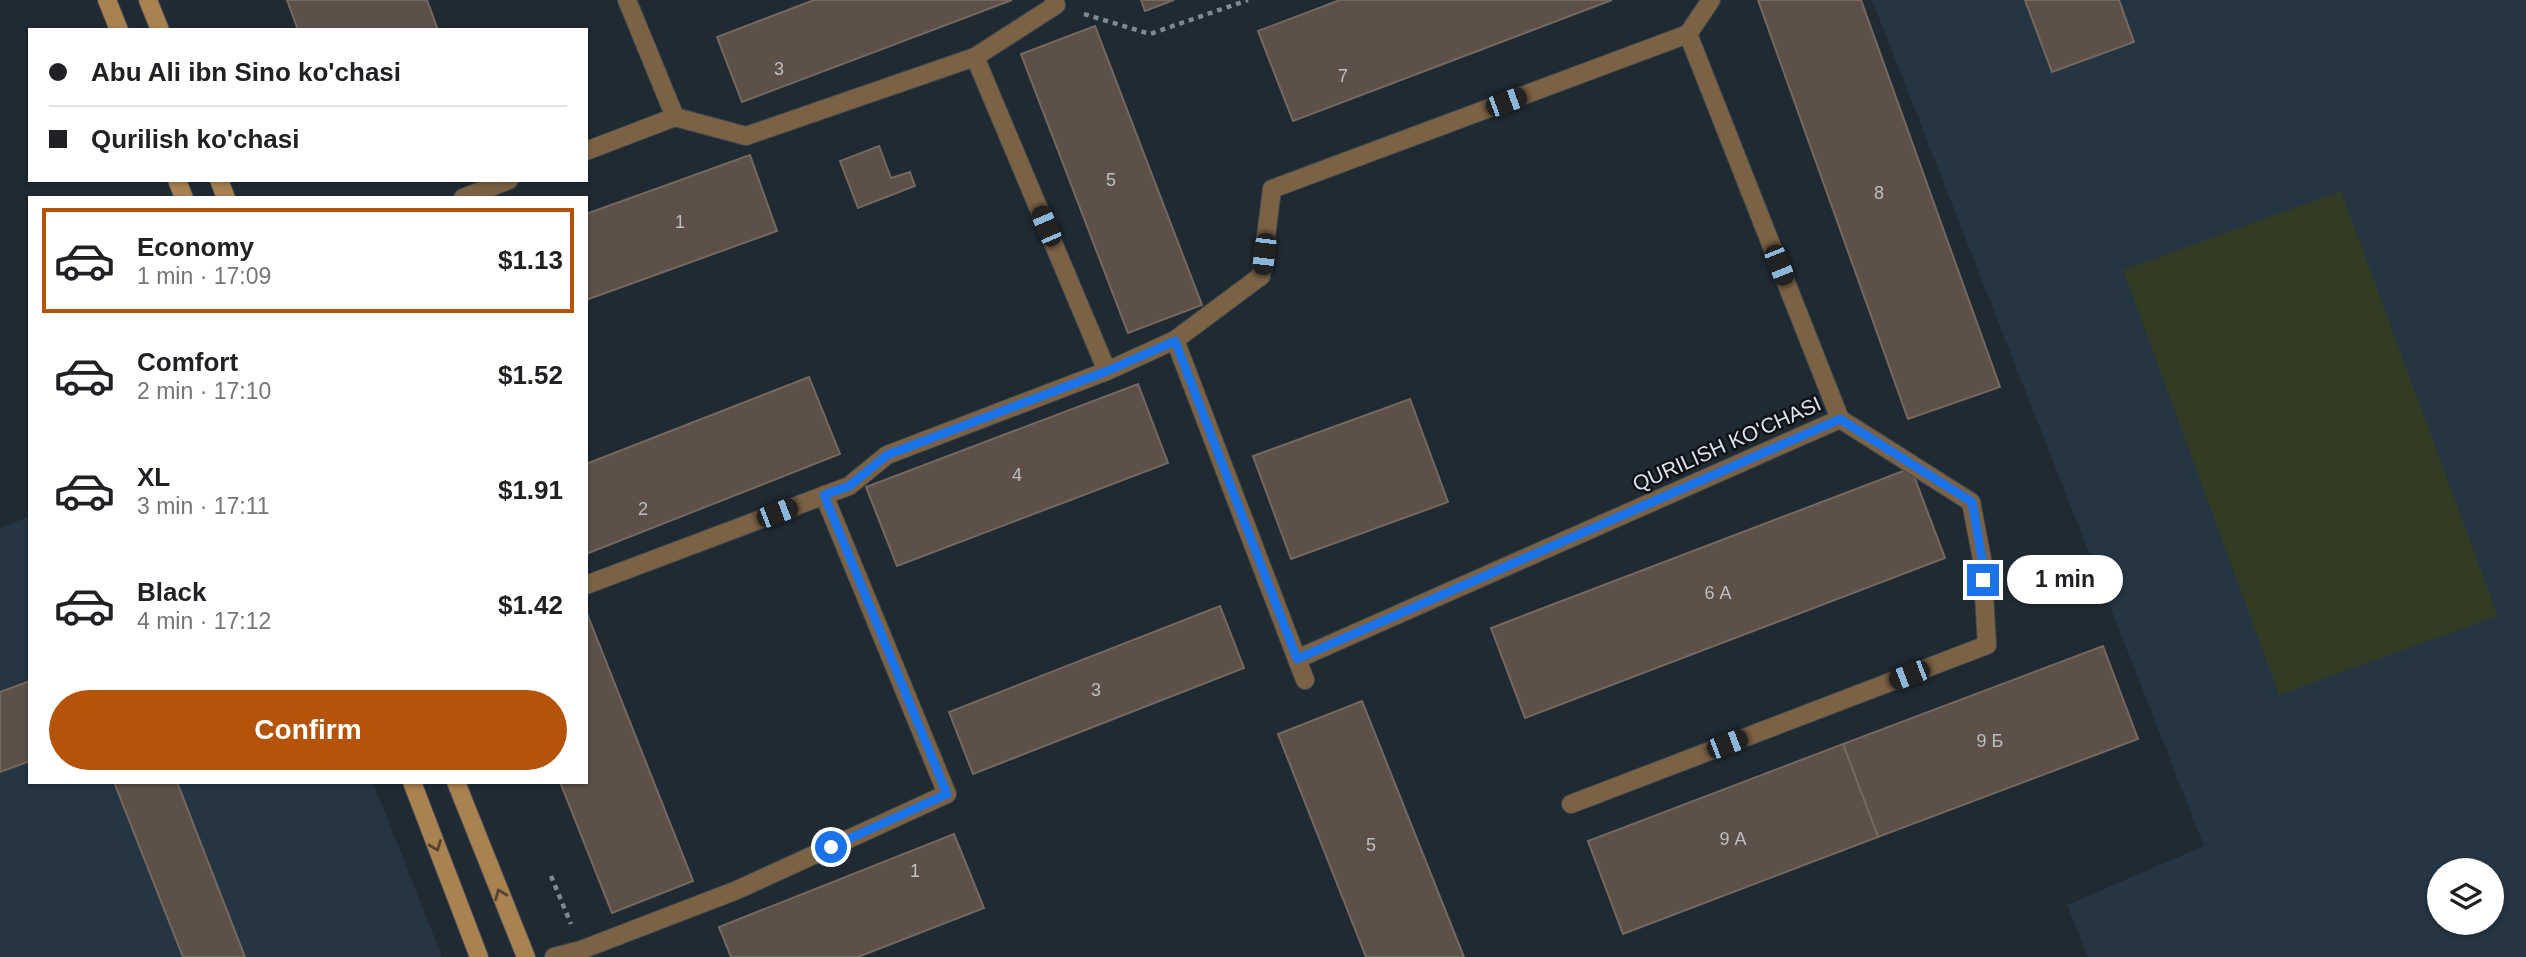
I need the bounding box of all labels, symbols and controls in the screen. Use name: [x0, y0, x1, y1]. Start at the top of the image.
text: Abu Ali ibn Sino ko'chasi: [91, 57, 401, 87]
house number: 3: [774, 59, 784, 79]
house number: 7: [1338, 66, 1348, 86]
car: [1483, 85, 1530, 119]
text: Qurilish ko'chasi: [91, 124, 299, 154]
house number: 5: [1106, 170, 1116, 190]
house number: 8: [1874, 183, 1884, 203]
car: [1029, 203, 1064, 249]
house number: 1: [675, 212, 685, 232]
icon: car: [53, 229, 116, 292]
text: Economy: [137, 232, 254, 262]
car: [1252, 232, 1277, 276]
car: [1762, 242, 1797, 288]
text: $1.13: [498, 245, 563, 275]
text: 1 min · 17:09: [137, 263, 271, 289]
icon: car: [53, 344, 116, 407]
text: Comfort: [137, 347, 238, 377]
text: $1.52: [498, 360, 563, 390]
text: 2 min · 17:10: [137, 378, 271, 404]
street label: QURILISH KO'CHASI: [1629, 392, 1824, 495]
icon: car: [53, 459, 116, 522]
text: XL: [137, 462, 170, 492]
house number: 4: [1012, 465, 1022, 485]
text: $1.91: [498, 475, 563, 505]
text: 3 min · 17:11: [137, 493, 270, 519]
car: [754, 496, 801, 530]
house number: 2: [638, 499, 648, 519]
callout: 1 min: [2008, 556, 2123, 604]
route end: [1967, 564, 1999, 596]
text: 1 min: [2035, 566, 2095, 592]
icon: car: [53, 574, 116, 637]
text: Black: [137, 577, 206, 607]
house number: 6 А: [1704, 583, 1732, 603]
text: $1.42: [498, 590, 563, 620]
text: 4 min · 17:12: [137, 608, 271, 634]
car: [1886, 658, 1933, 692]
house number: 3: [1091, 680, 1101, 700]
button: Confirm: [49, 690, 567, 770]
car: [1704, 727, 1751, 761]
house number: 9 Б: [1977, 731, 2003, 751]
house number: 9 А: [1719, 829, 1747, 849]
route start: [815, 831, 847, 863]
house number: 5: [1366, 835, 1376, 855]
one-way arrow: [428, 839, 442, 851]
map controls: [2427, 858, 2504, 935]
button: layers: [2427, 858, 2504, 935]
house number: 1: [910, 861, 920, 881]
one-way arrow: [495, 888, 509, 900]

